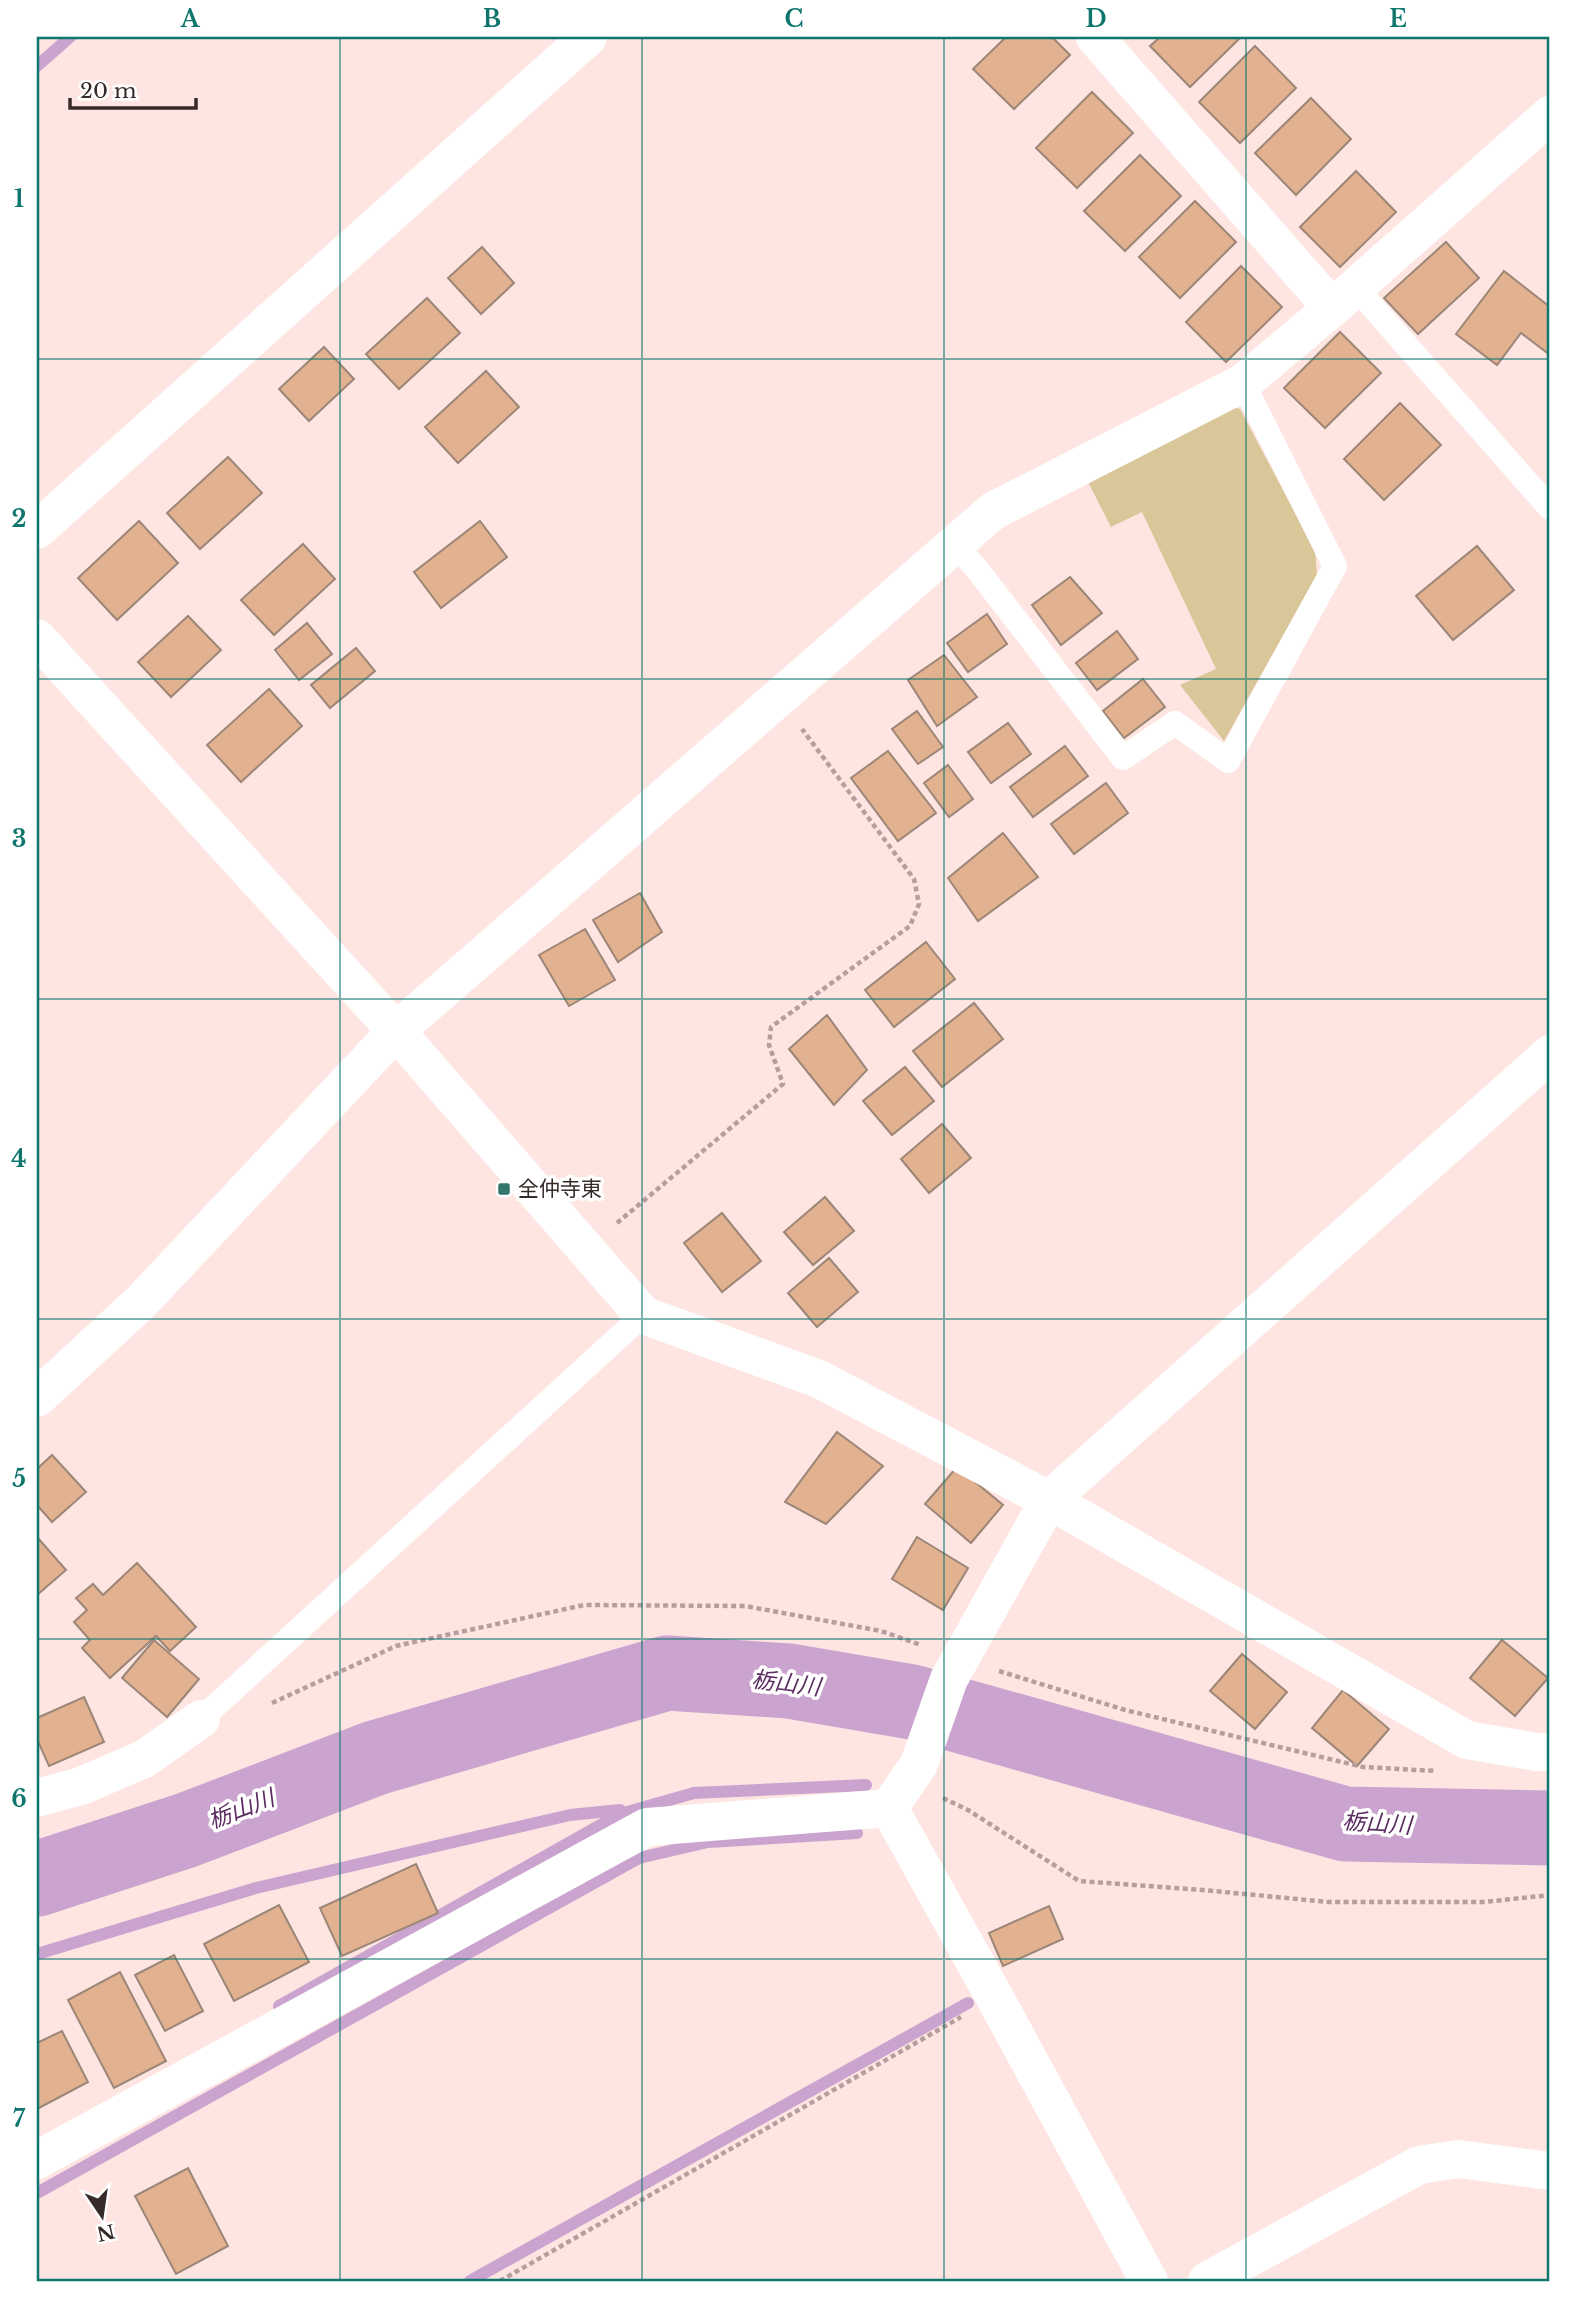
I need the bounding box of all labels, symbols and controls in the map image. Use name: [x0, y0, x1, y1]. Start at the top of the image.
text: A: [180, 5, 201, 33]
text: B: [483, 5, 501, 33]
text: C: [785, 5, 803, 33]
text: D: [1085, 5, 1107, 33]
text: E: [1389, 5, 1407, 33]
scale bar: [70, 66, 196, 110]
text: 20 m: [80, 78, 137, 104]
text: 1: [14, 185, 24, 213]
text: 2: [12, 505, 26, 533]
text: 3: [12, 825, 26, 853]
text: 4: [11, 1145, 27, 1173]
place label: 全仲寺東: [518, 1176, 602, 1202]
marker: 全仲寺東: [496, 1181, 512, 1197]
text: 5: [12, 1465, 26, 1493]
water label: 栃山川: [750, 1665, 825, 1701]
water label: 栃山川: [204, 1782, 281, 1834]
text: 6: [11, 1785, 27, 1813]
water label: 栃山川: [1342, 1807, 1415, 1840]
text: 7: [13, 2105, 26, 2133]
north arrow: [66, 2182, 136, 2252]
text: N: [94, 2219, 117, 2245]

